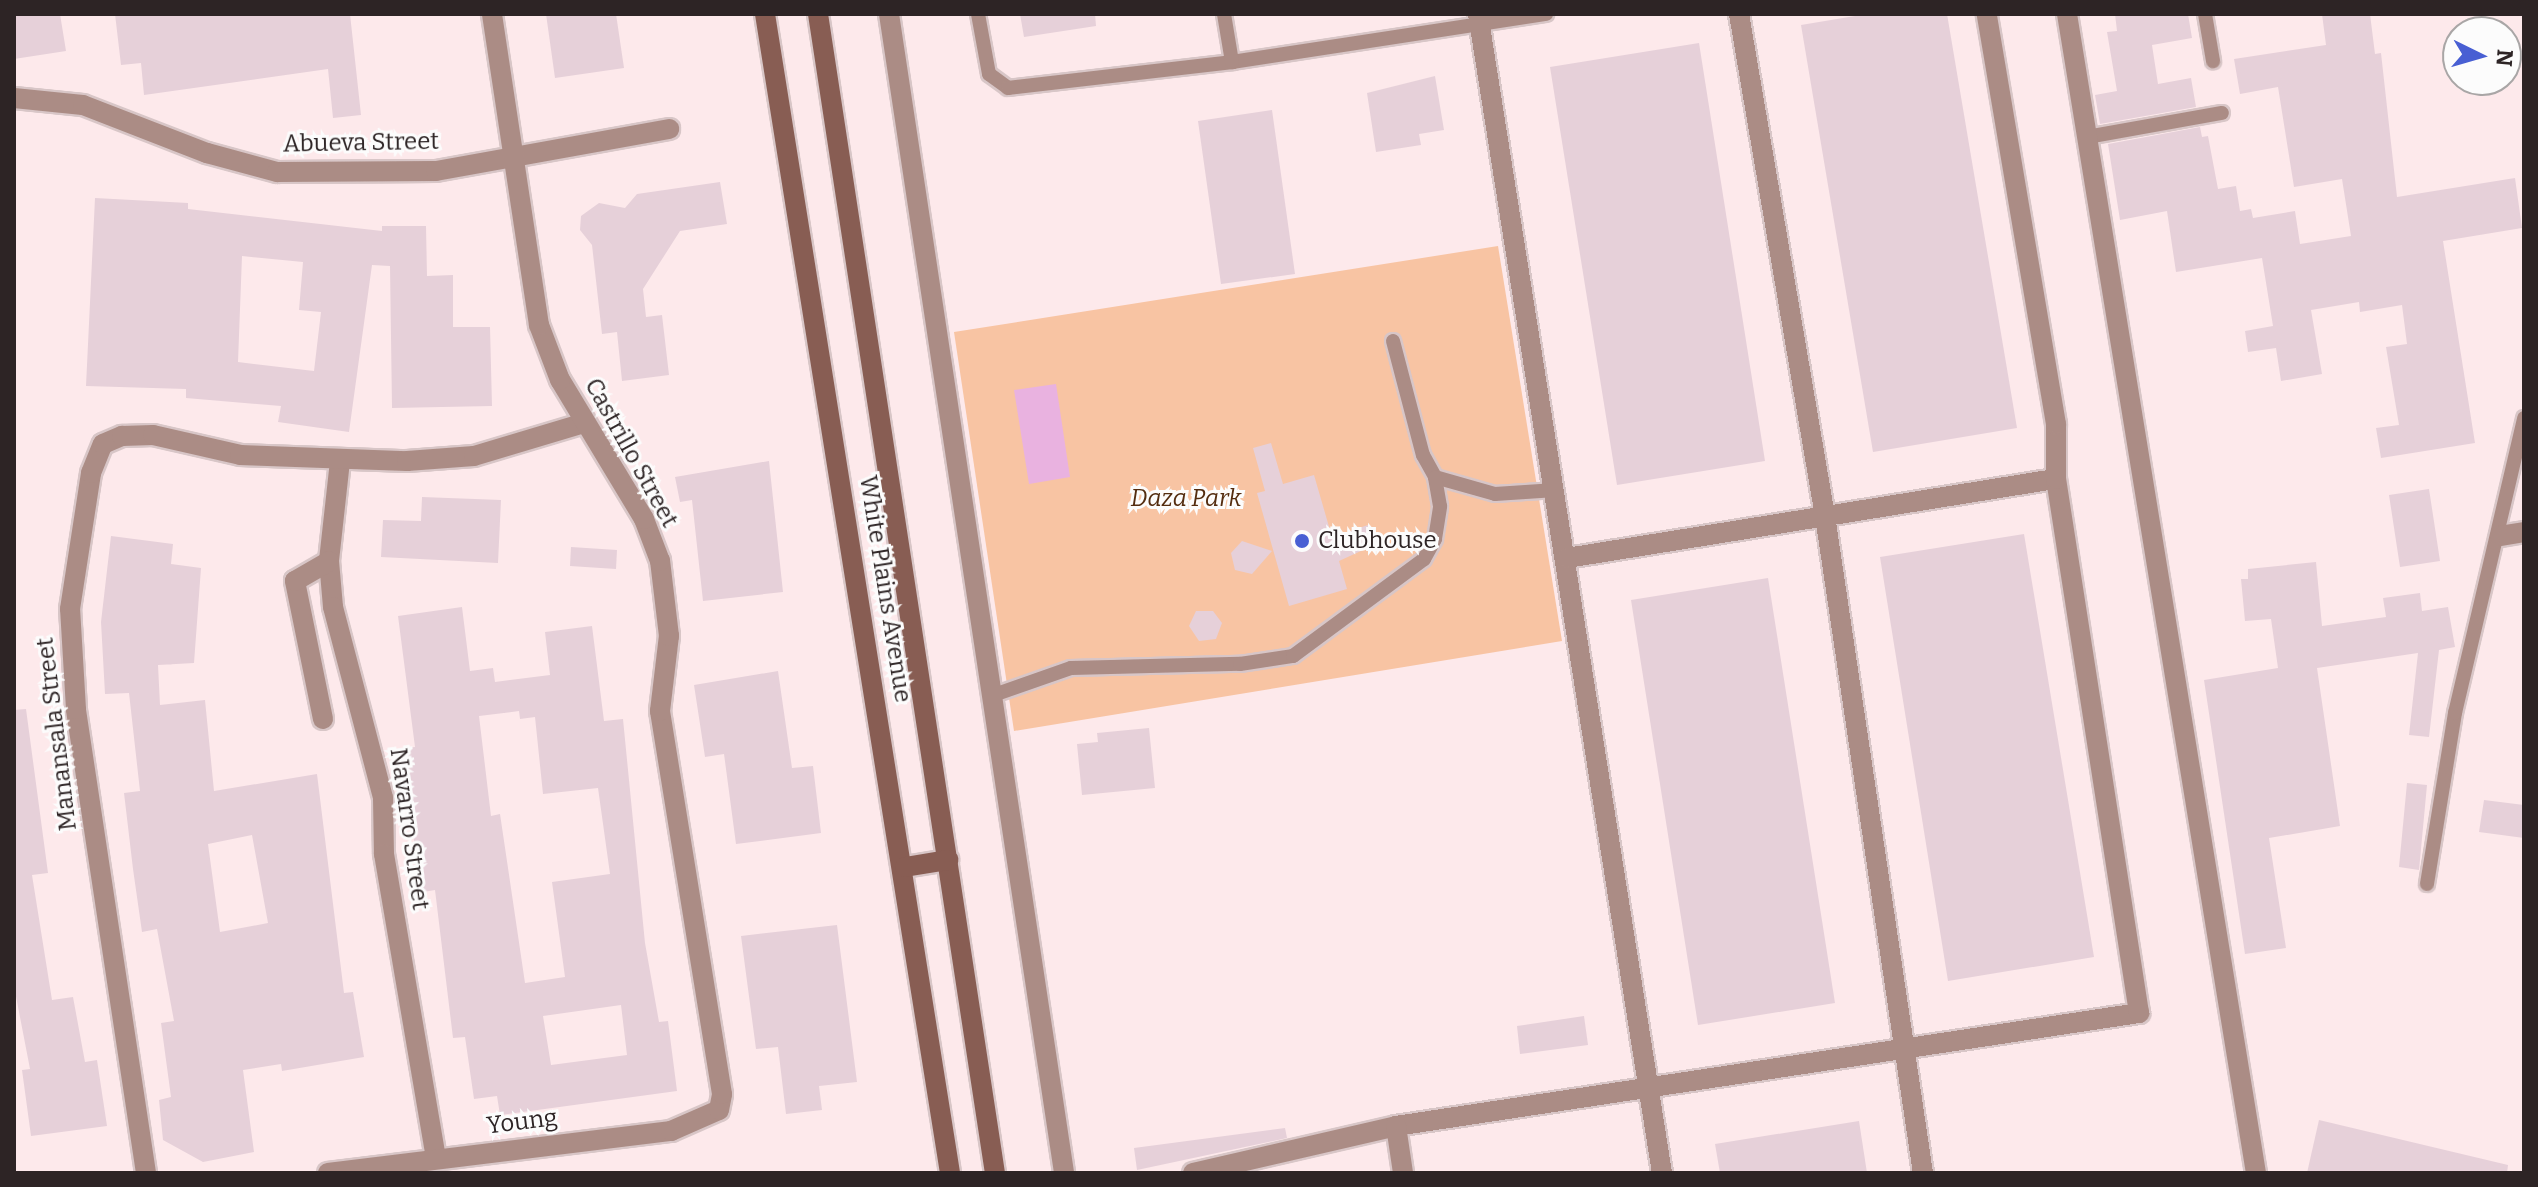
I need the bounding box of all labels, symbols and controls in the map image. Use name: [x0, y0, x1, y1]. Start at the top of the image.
north arrow: [2442, 16, 2522, 96]
text: N: [2490, 48, 2519, 68]
street label: Abueva Street: [283, 127, 439, 159]
street label: Castrillo Street: [578, 373, 684, 533]
street label: White Plains Avenue: [853, 473, 917, 705]
park label: Daza Park: [1131, 485, 1241, 513]
place label: Clubhouse: [1318, 527, 1437, 555]
marker: Clubhouse: [1293, 532, 1311, 550]
street label: Manansala Street: [31, 636, 83, 832]
street label: Navarro Street: [383, 746, 435, 912]
street label: Young: [485, 1103, 559, 1141]

